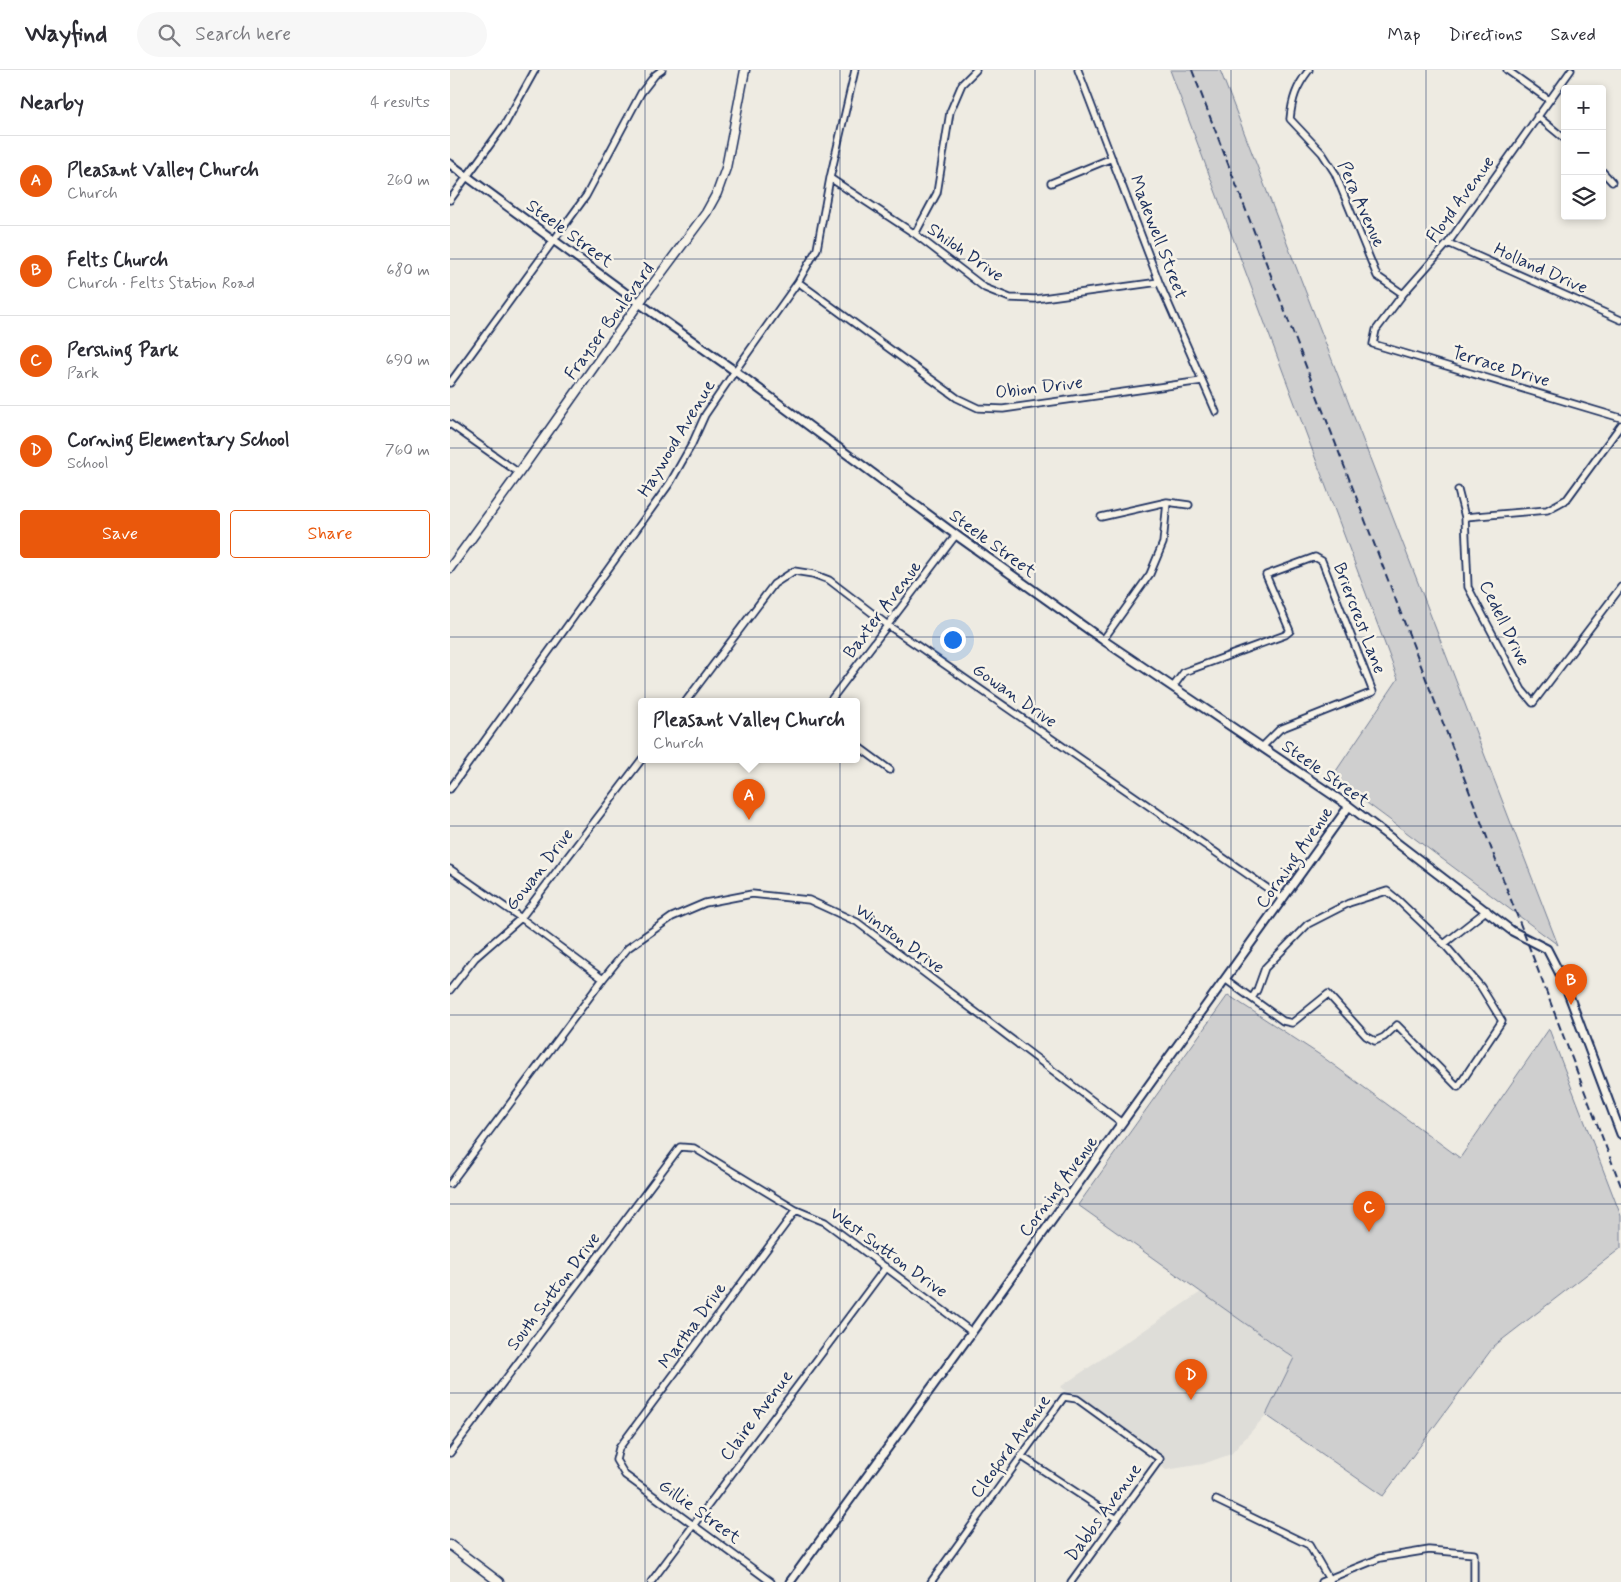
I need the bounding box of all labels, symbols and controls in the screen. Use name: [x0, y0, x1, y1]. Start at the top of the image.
search box: [137, 12, 487, 57]
text: Wayfind: [25, 19, 107, 50]
icon: search: [155, 21, 183, 49]
text: Search here: [195, 22, 291, 47]
text: Map: [1388, 23, 1421, 47]
text: Directions: [1449, 23, 1523, 47]
text: Saved: [1551, 23, 1596, 47]
map controls: [1561, 85, 1606, 220]
button: +: [1561, 85, 1606, 130]
text: Nearby: [20, 89, 84, 117]
text: 4 results: [370, 92, 430, 113]
button: −: [1561, 130, 1606, 175]
street label: Floyd Avenue: [1421, 151, 1501, 248]
street label: Pera Avenue: [1331, 157, 1391, 251]
text: Pleasant Valley Church: [67, 158, 259, 183]
text: A: [31, 170, 41, 191]
text: 260 m: [387, 170, 430, 191]
street label: Madewell Street: [1123, 172, 1193, 303]
button: layers: [1561, 175, 1606, 220]
text: Church: [67, 183, 118, 204]
street label: Steele Street: [521, 194, 618, 274]
street label: Shiloh Drive: [922, 218, 1009, 288]
street label: Holland Drive: [1490, 238, 1591, 300]
text: Felts Church: [67, 248, 168, 273]
street label: Frayser Boulevard: [559, 258, 660, 385]
text: B: [31, 260, 41, 281]
text: 680 m: [386, 260, 430, 281]
text: Church · Felts Station Road: [67, 273, 255, 294]
text: Pershing Park: [67, 338, 179, 363]
street label: Terrace Drive: [1449, 341, 1553, 393]
text: C: [30, 350, 42, 371]
text: 690 m: [386, 350, 430, 371]
text: Park: [67, 363, 99, 384]
street label: Obion Drive: [994, 371, 1084, 405]
street label: Haywood Avenue: [632, 375, 721, 502]
text: Corning Elementary School: [67, 428, 289, 453]
text: D: [30, 440, 42, 461]
text: 760 m: [385, 440, 430, 461]
text: School: [67, 453, 108, 474]
street label: Steele Street: [944, 504, 1041, 584]
button: Save: [20, 510, 220, 558]
button: Share: [230, 510, 430, 558]
street label: Baxter Avenue: [838, 556, 928, 663]
street label: Briercrest Lane: [1327, 559, 1391, 677]
street label: Cedell Drive: [1473, 577, 1535, 670]
your location: [940, 627, 966, 653]
street label: Gowan Drive: [967, 658, 1062, 734]
popup: [638, 698, 860, 763]
text: Pleasant Valley Church: [653, 708, 845, 733]
text: Church: [653, 733, 704, 754]
street label: Steele Street: [1277, 735, 1374, 813]
pin: A: [733, 779, 765, 820]
street label: Corning Avenue: [1251, 802, 1341, 915]
street label: Gowan Drive: [500, 823, 580, 916]
street label: Winston Drive: [850, 898, 949, 979]
pin: B: [1555, 964, 1587, 1005]
street label: Corning Avenue: [1014, 1131, 1105, 1243]
pin: C: [1353, 1191, 1385, 1232]
street label: West Sutton Drive: [825, 1202, 952, 1304]
street label: South Sutton Drive: [501, 1227, 606, 1356]
street label: Martha Drive: [653, 1277, 732, 1374]
pin: D: [1175, 1359, 1207, 1400]
street label: Claire Avenue: [715, 1365, 799, 1466]
street label: Cleoford Avenue: [965, 1390, 1058, 1505]
street label: Dabbs Avenue: [1060, 1458, 1148, 1567]
street label: Gillie Street: [653, 1474, 746, 1550]

